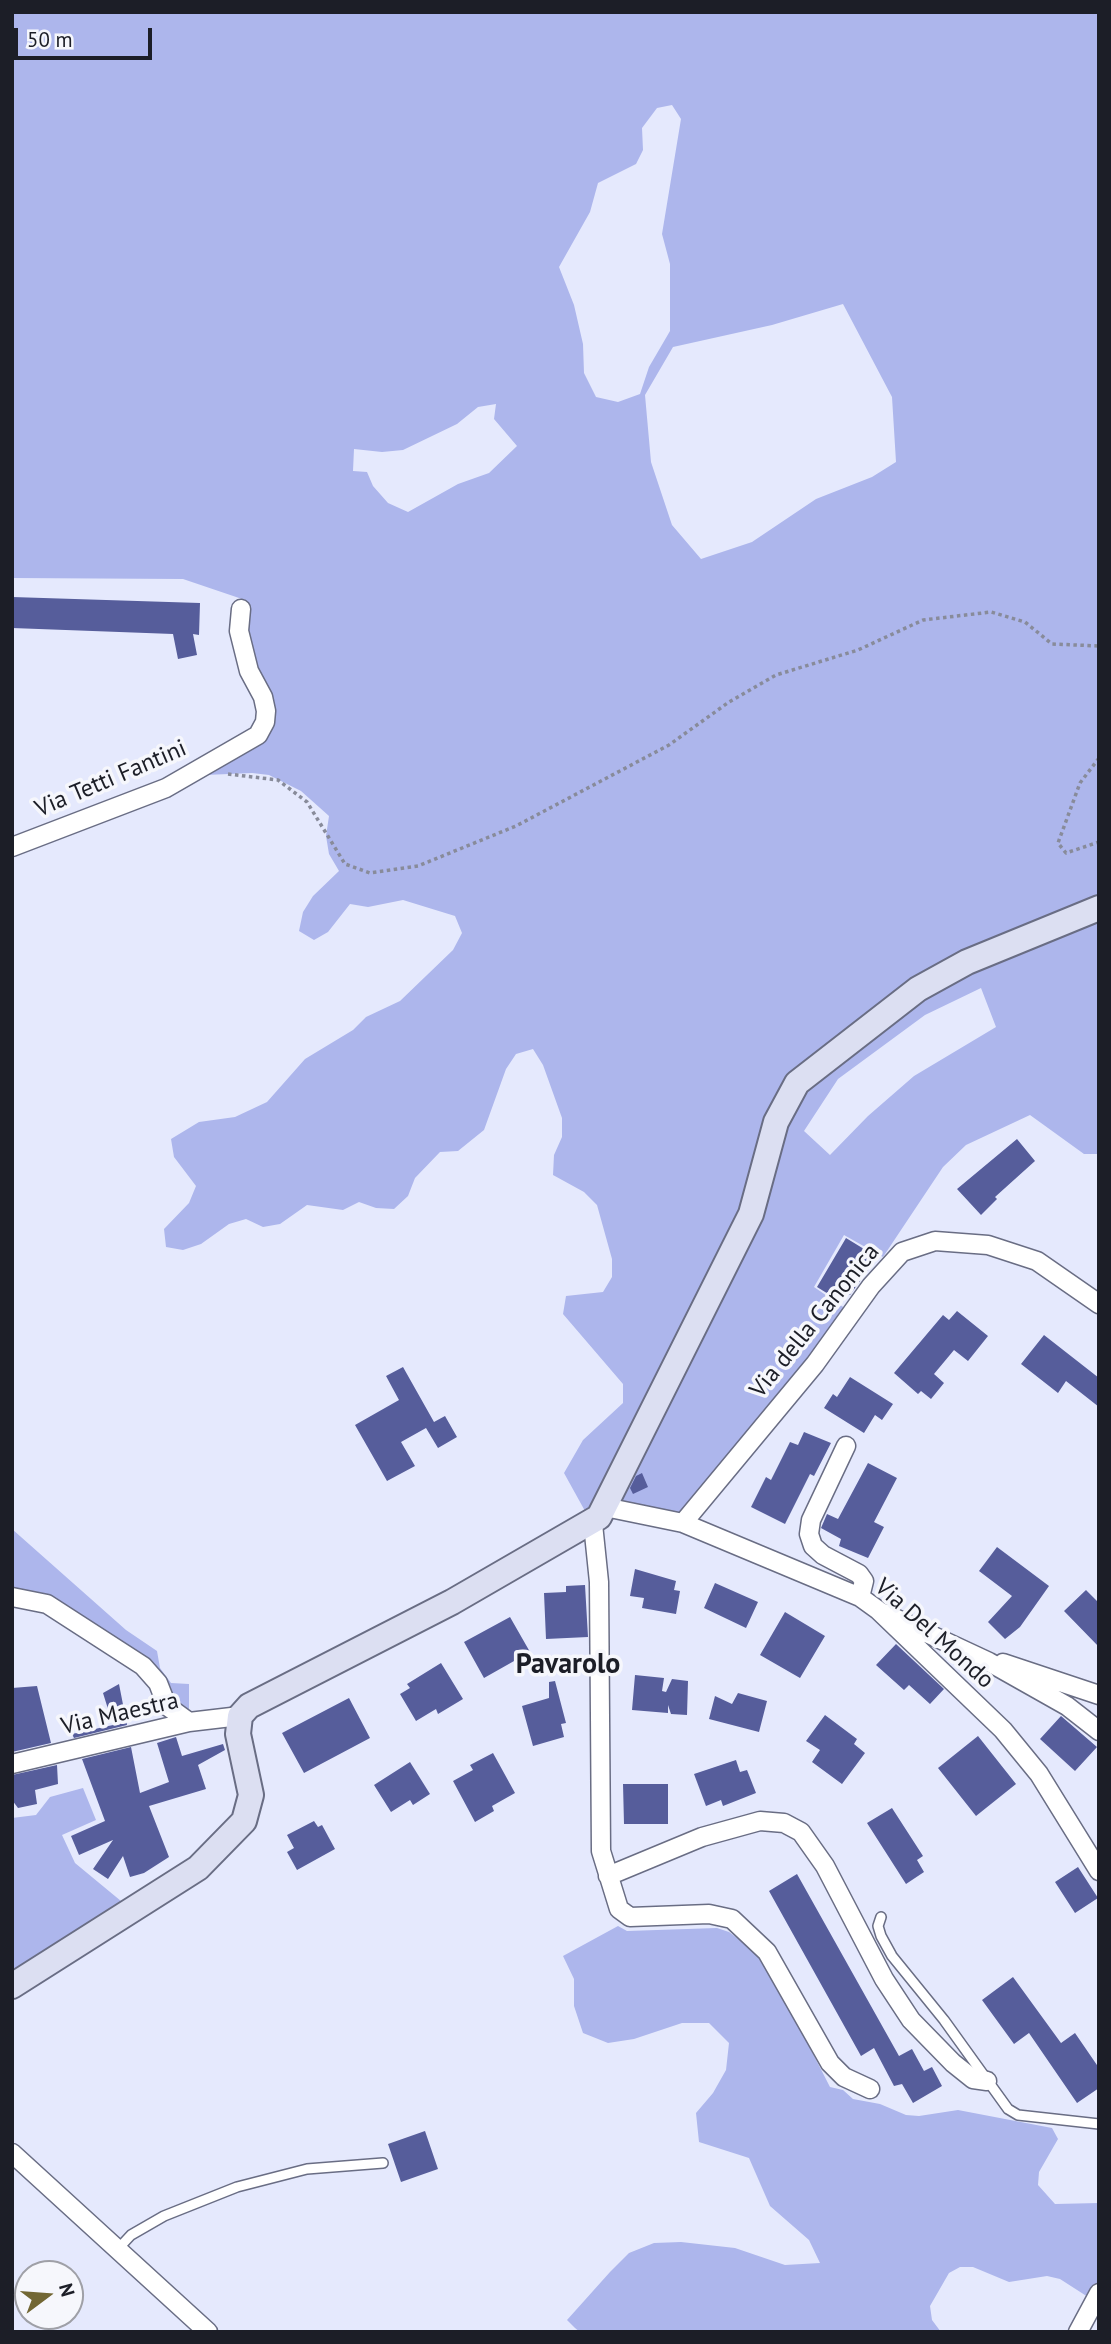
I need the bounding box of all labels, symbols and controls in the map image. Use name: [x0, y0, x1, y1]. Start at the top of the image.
scale bar: [18, 14, 156, 58]
text: 50 m: [27, 26, 73, 53]
street label: Via Tetti Fantini: [31, 734, 191, 824]
street label: Via della Canonica: [744, 1238, 886, 1404]
street label: Via Del Mondo: [868, 1573, 1000, 1695]
district label: Pavarolo: [516, 1648, 620, 1682]
street label: Via Maestra: [58, 1686, 182, 1742]
north arrow: [14, 2260, 84, 2330]
text: N: [54, 2280, 81, 2299]

